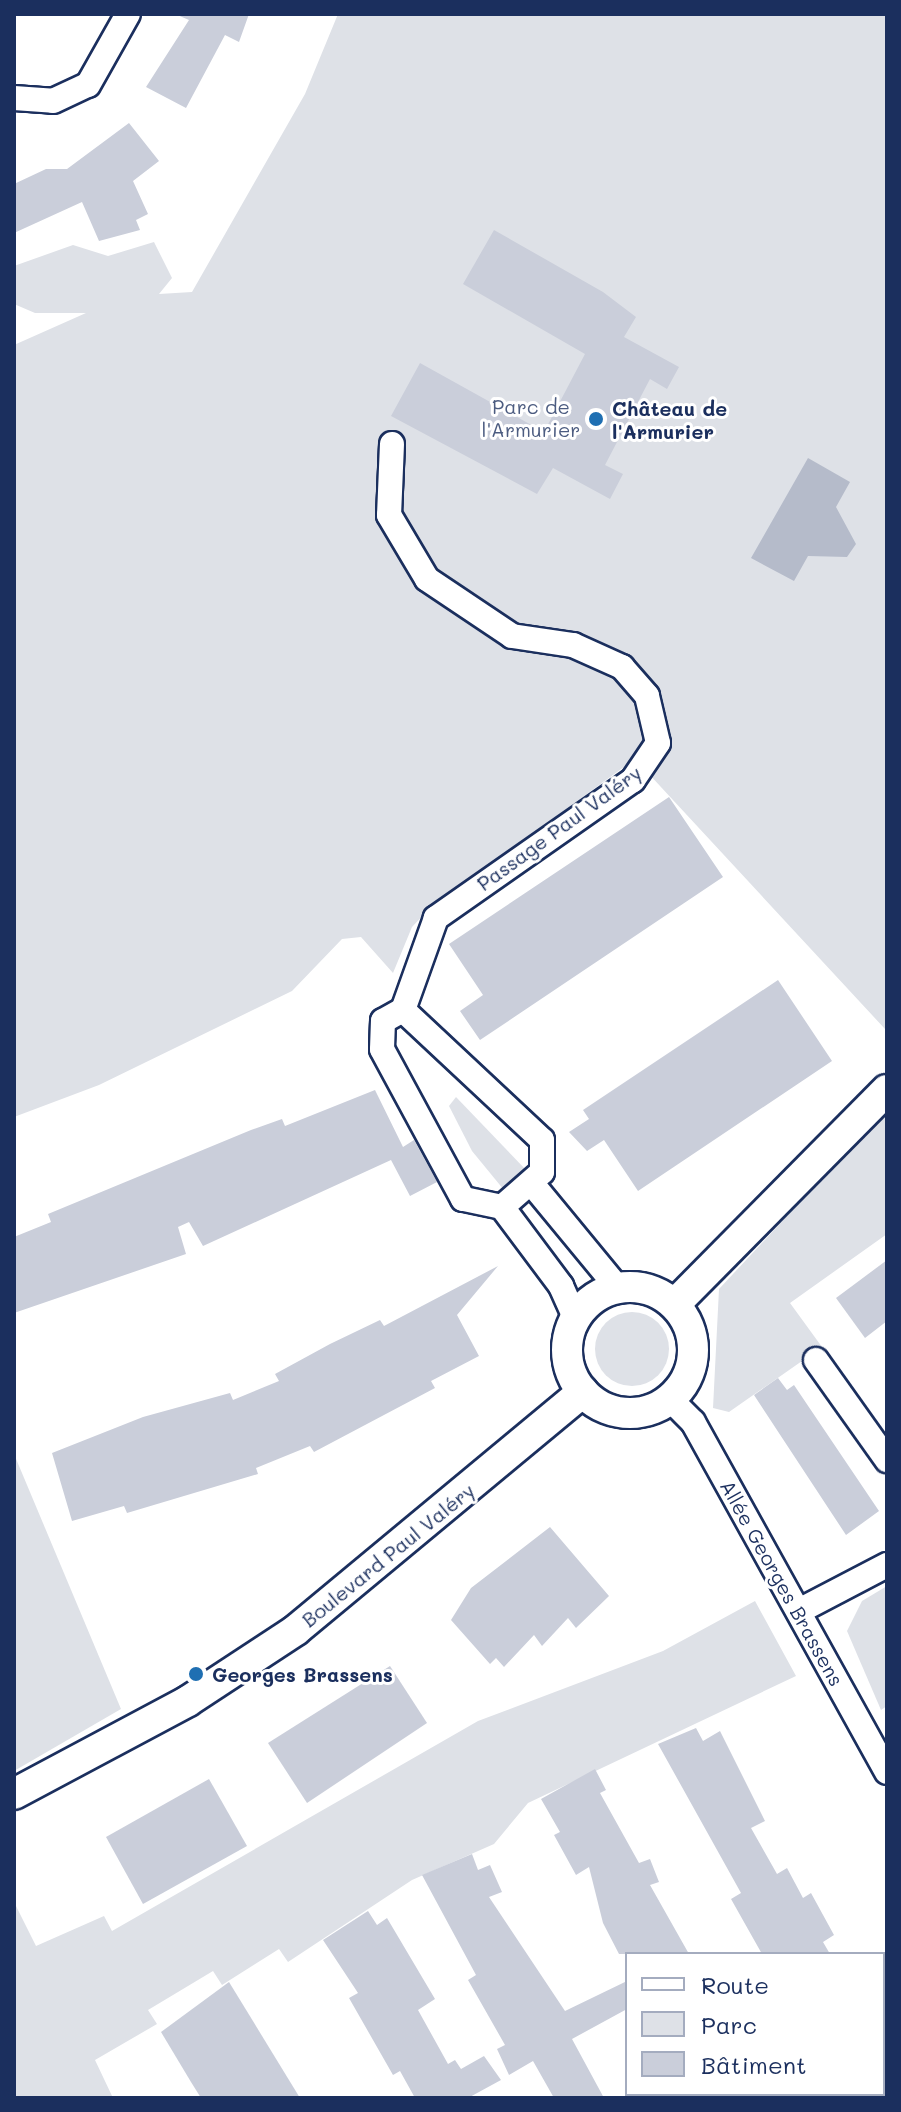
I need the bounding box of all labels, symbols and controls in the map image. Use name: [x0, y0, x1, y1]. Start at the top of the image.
park label: Parc de l'Armurier: [482, 394, 580, 441]
place label: Château de l'Armurier: [612, 396, 727, 443]
marker: Château de l'Armurier: [587, 410, 605, 428]
street label: Passage Paul Valéry: [472, 760, 646, 896]
street label: Allée Georges Brassens: [715, 1476, 849, 1690]
street label: Boulevard Paul Valéry: [297, 1478, 479, 1632]
place label: Georges Brassens: [212, 1662, 393, 1686]
marker: Georges Brassens: [187, 1665, 205, 1683]
legend: [625, 1952, 885, 2096]
text: Route: [701, 1969, 769, 2000]
text: Parc: [701, 2009, 757, 2040]
text: Bâtiment: [701, 2049, 807, 2080]

